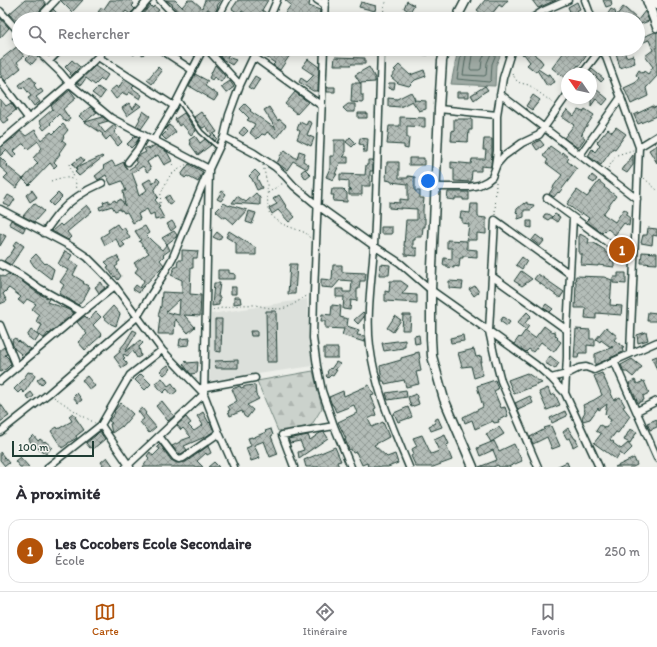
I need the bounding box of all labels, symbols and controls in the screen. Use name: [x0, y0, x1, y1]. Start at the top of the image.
search box: [12, 12, 645, 56]
icon: search: [26, 23, 48, 45]
text: Rechercher: [58, 25, 130, 43]
north arrow: [561, 68, 597, 104]
your location: [418, 171, 438, 191]
pin: 1: [609, 235, 635, 265]
scale bar: [12, 439, 94, 458]
text: 100 m: [18, 441, 48, 454]
text: À proximité: [16, 483, 101, 503]
text: Les Cocobers Ecole Secondaire: [55, 535, 252, 553]
text: 1: [27, 544, 33, 559]
text: 250 m: [604, 544, 640, 559]
text: École: [55, 553, 85, 568]
tab: Carte: [92, 601, 119, 638]
tab: Itinéraire: [303, 601, 347, 638]
tab: Favoris: [531, 601, 565, 638]

